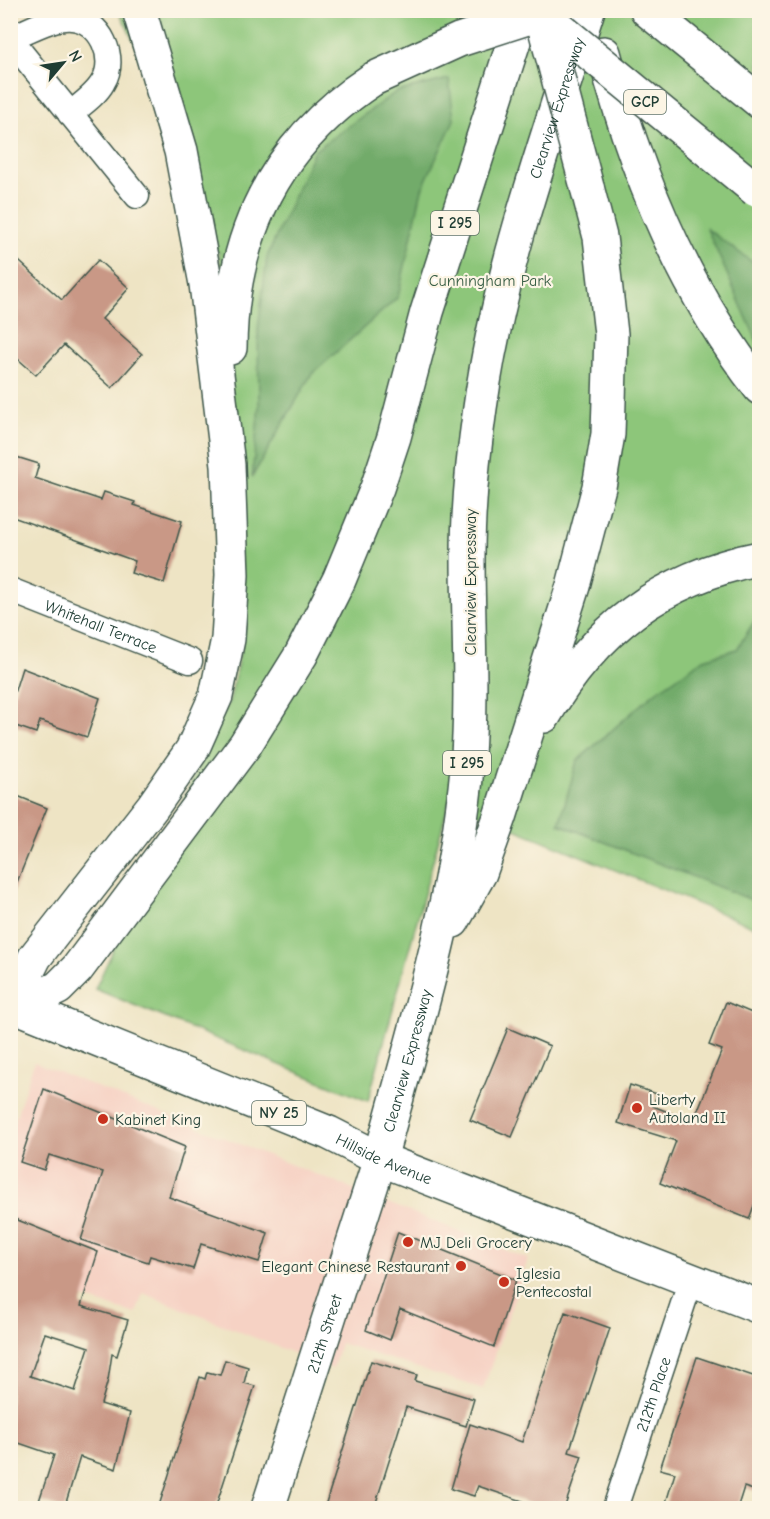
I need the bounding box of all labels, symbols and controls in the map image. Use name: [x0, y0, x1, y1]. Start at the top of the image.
north arrow: [33, 33, 93, 93]
street label: Clearview Expressway: [526, 35, 589, 181]
text: N: [65, 47, 86, 65]
road number: GCP: [624, 90, 666, 114]
road number: I 295: [431, 211, 479, 235]
park label: Cunningham Park: [429, 272, 552, 290]
street label: Clearview Expressway: [462, 508, 480, 655]
street label: Whitehall Terrace: [42, 597, 159, 657]
road number: I 295: [443, 751, 491, 775]
street label: Clearview Expressway: [380, 987, 436, 1134]
place label: Liberty Autoland II: [649, 1091, 726, 1127]
road number: NY 25: [252, 1101, 306, 1125]
marker: Liberty Autoland II: [630, 1101, 644, 1115]
place label: Kabinet King: [115, 1111, 201, 1129]
marker: Kabinet King: [96, 1112, 110, 1126]
street label: Hillside Avenue: [333, 1130, 434, 1188]
place label: MJ Deli Grocery: [420, 1234, 533, 1252]
marker: MJ Deli Grocery: [401, 1235, 415, 1249]
place label: Elegant Chinese Restaurant: [261, 1258, 449, 1276]
marker: Elegant Chinese Restaurant: [454, 1259, 468, 1273]
place label: Iglesia Pentecostal: [516, 1265, 592, 1301]
marker: Iglesia Pentecostal: [497, 1275, 511, 1289]
street label: 212th Street: [304, 1292, 346, 1376]
street label: 212th Place: [633, 1355, 675, 1434]

